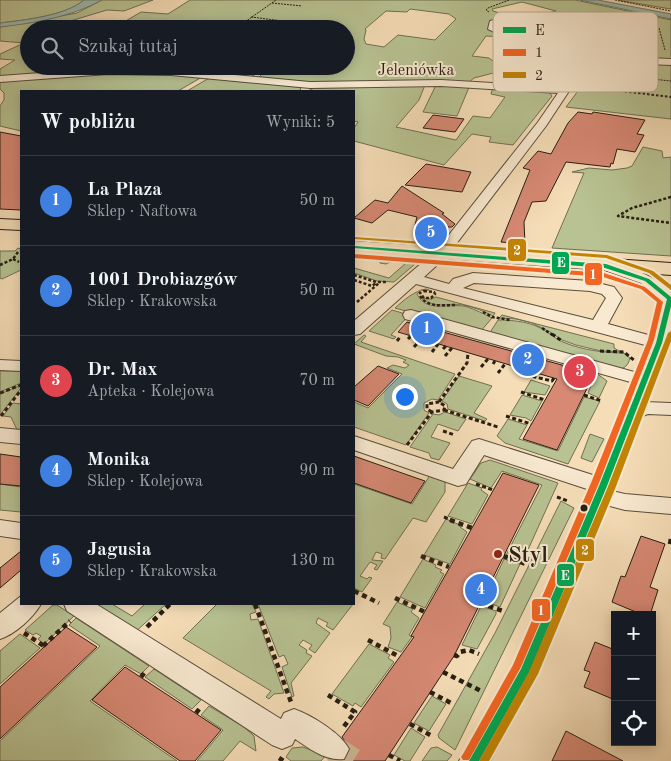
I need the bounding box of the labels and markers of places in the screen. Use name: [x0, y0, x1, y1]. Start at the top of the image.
pin: 5: [415, 214, 447, 252]
pin: 1: [411, 310, 443, 348]
pin: 2: [512, 341, 544, 379]
pin: 3: [564, 353, 596, 391]
unlabelled marker: [579, 503, 589, 513]
place label: Styl: [508, 545, 548, 567]
marker: Styl: [492, 548, 504, 560]
pin: 4: [465, 571, 497, 609]

